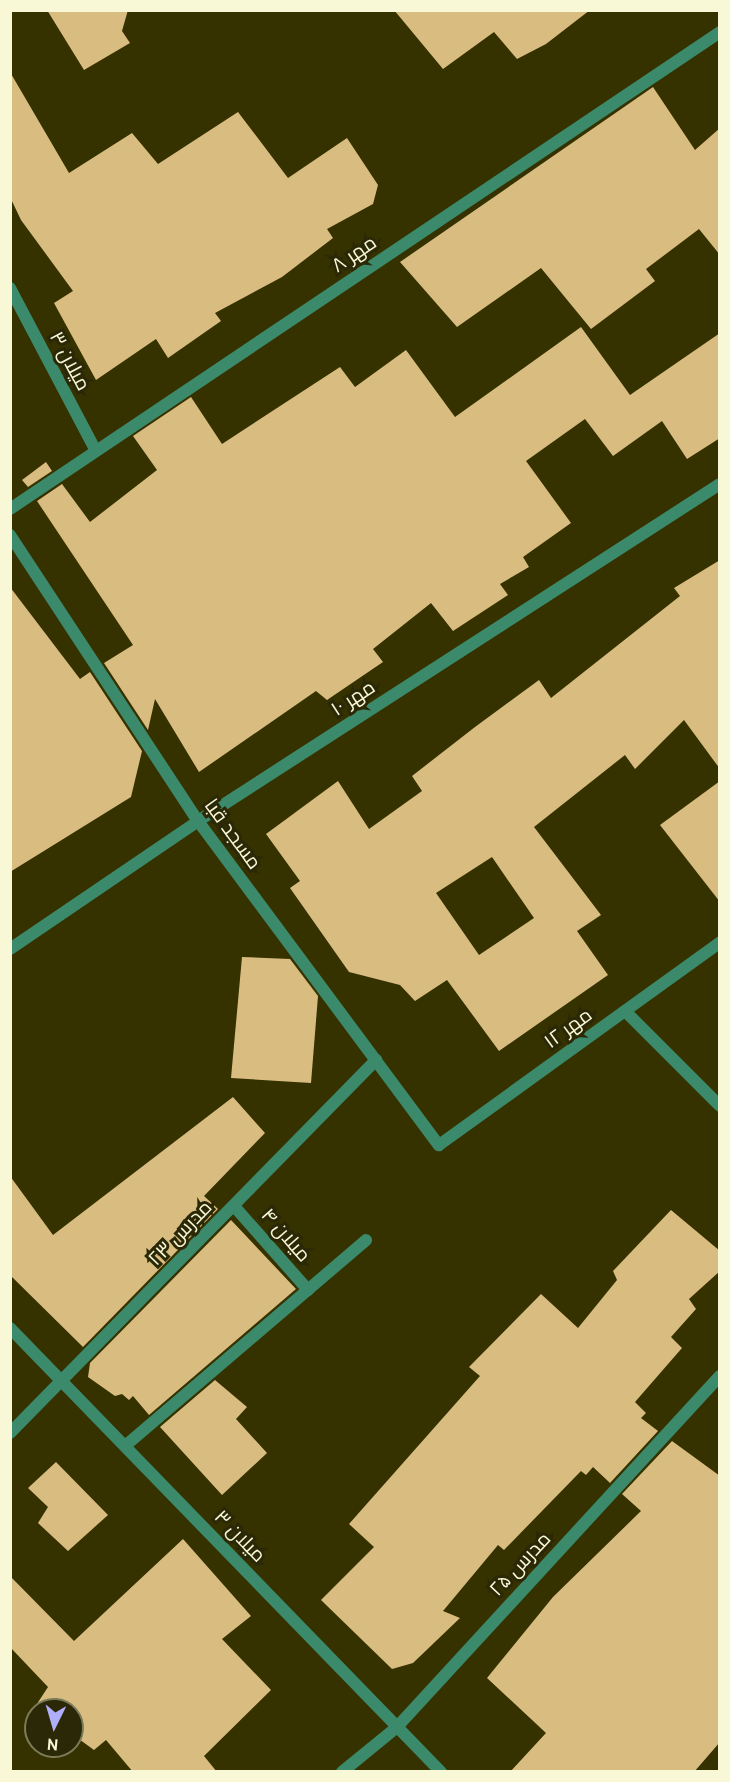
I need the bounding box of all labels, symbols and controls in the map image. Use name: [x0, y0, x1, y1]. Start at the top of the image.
street label: مهر ۸: [327, 230, 381, 278]
street label: میلان ۳: [45, 327, 95, 395]
street label: مهر ۱۰: [326, 675, 380, 721]
street label: مسجد قبا: [199, 794, 267, 874]
street label: مهر ۱۲: [539, 1003, 597, 1053]
street label: مدرس ۲۳: [143, 1195, 217, 1271]
street label: میلان ۴: [256, 1203, 316, 1267]
street label: میلان ۳: [209, 1505, 271, 1567]
street label: مدرس ۲۵: [484, 1527, 556, 1601]
north arrow: [24, 1698, 84, 1758]
text: N: [46, 1734, 59, 1754]

